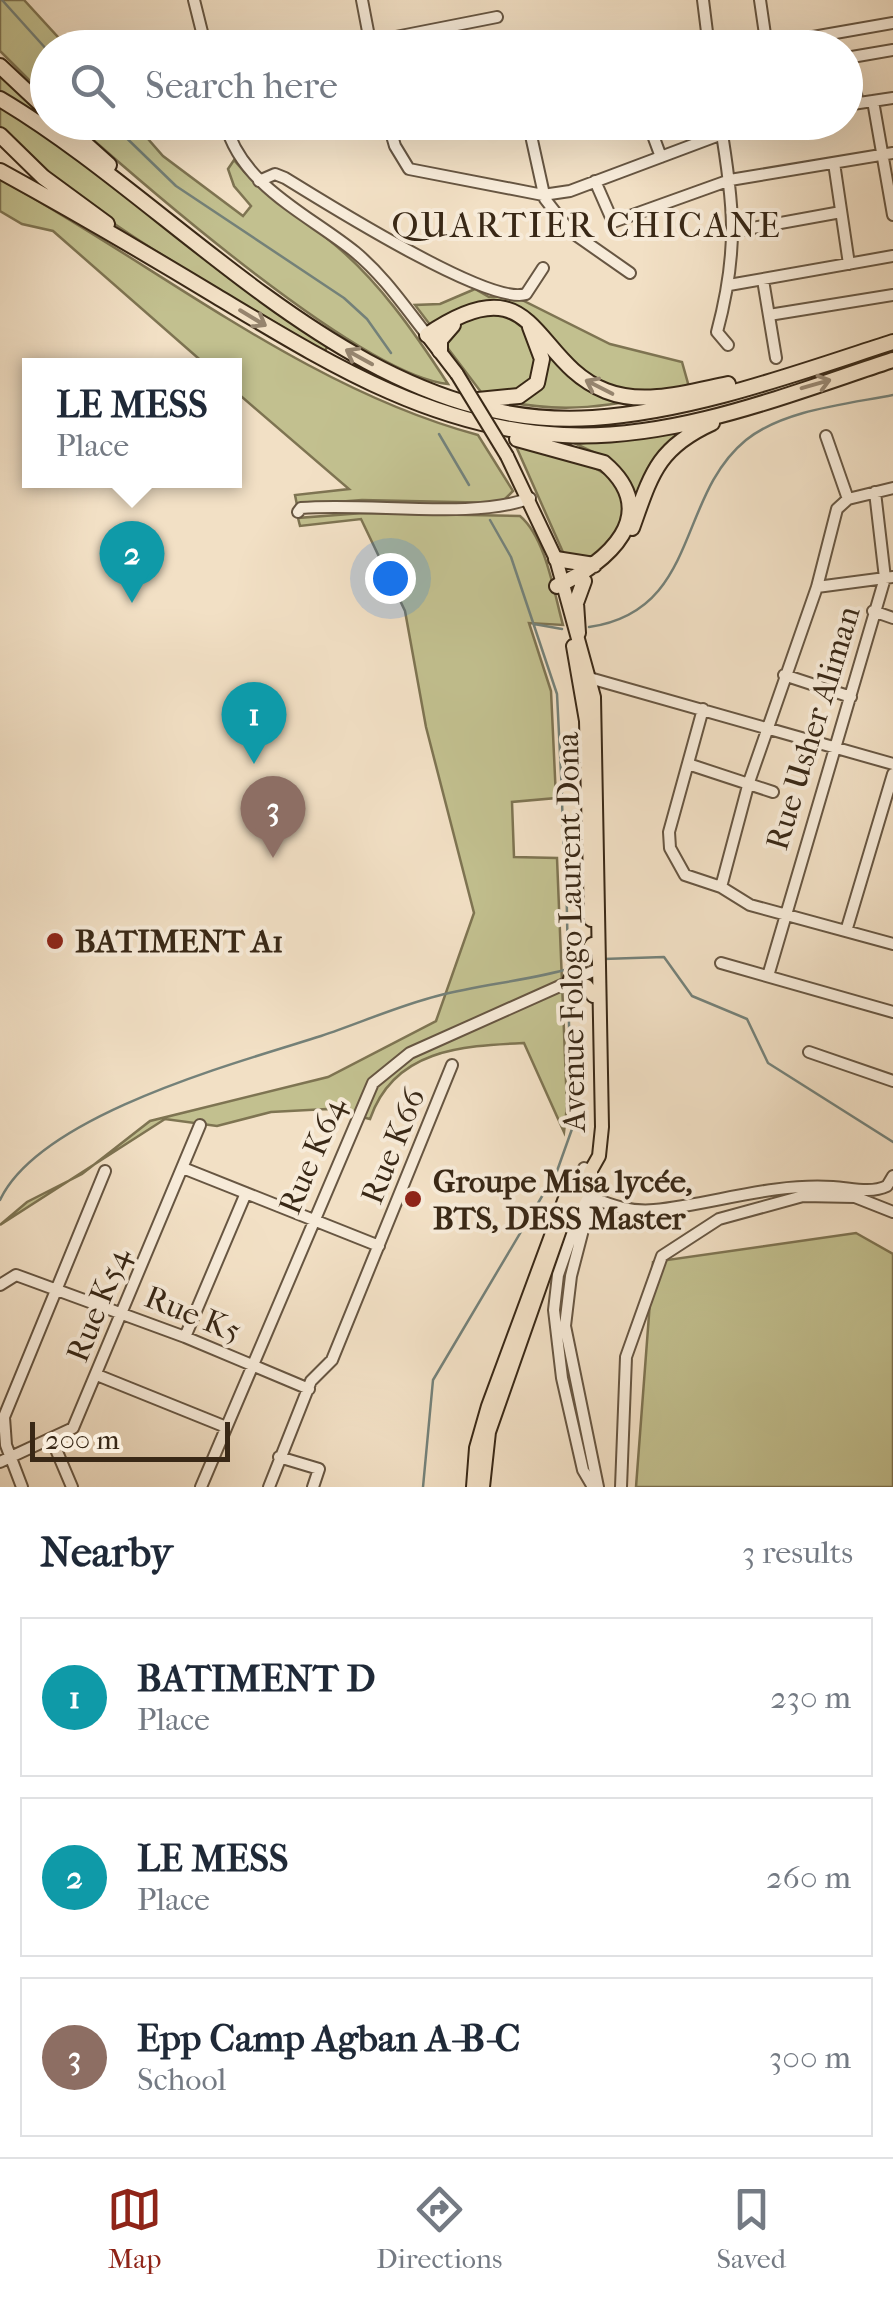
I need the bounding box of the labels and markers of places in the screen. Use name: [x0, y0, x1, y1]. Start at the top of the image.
pin: 2: [100, 520, 164, 603]
pin: 1: [222, 682, 286, 764]
pin: 3: [240, 776, 306, 858]
place label: BATIMENT A1: [75, 923, 284, 960]
marker: BATIMENT A1: [44, 930, 66, 952]
place label: Groupe Misa lycée, BTS, DESS Master: [433, 1163, 692, 1237]
marker: Groupe Misa lycée, BTS, DESS Master: [402, 1188, 424, 1210]

